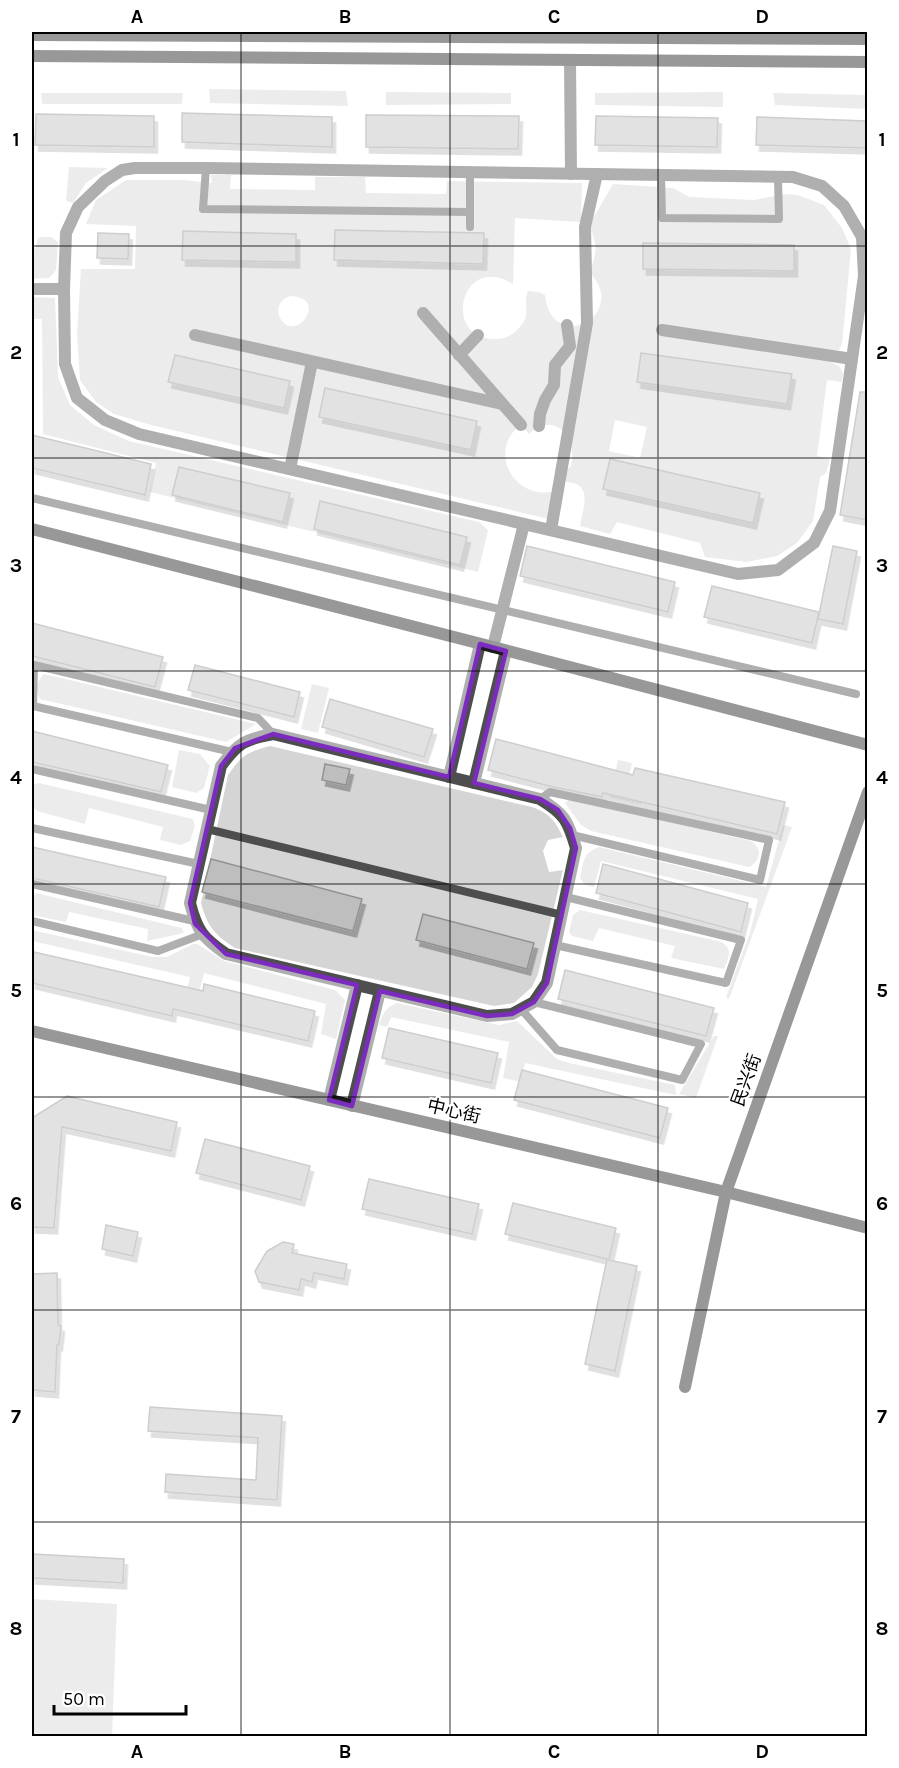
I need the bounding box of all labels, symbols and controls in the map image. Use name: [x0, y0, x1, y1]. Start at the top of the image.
text: A: [131, 5, 144, 28]
text: B: [339, 5, 351, 28]
text: C: [548, 5, 560, 28]
text: D: [755, 5, 769, 28]
text: 1: [12, 128, 20, 151]
text: 1: [878, 128, 886, 151]
text: 2: [10, 341, 22, 364]
text: 2: [876, 341, 888, 364]
text: 3: [10, 554, 22, 577]
text: 3: [876, 554, 888, 577]
text: 4: [10, 766, 22, 789]
text: 4: [876, 766, 888, 789]
text: 5: [10, 979, 22, 1002]
text: 5: [876, 979, 888, 1002]
street label: 民兴街: [726, 1051, 766, 1109]
street label: 中心街: [425, 1094, 483, 1128]
text: 6: [10, 1192, 22, 1215]
text: 6: [876, 1192, 888, 1215]
text: 7: [11, 1405, 21, 1428]
text: 7: [877, 1405, 887, 1428]
text: 8: [10, 1617, 22, 1640]
text: 8: [876, 1617, 888, 1640]
scale bar: [54, 1678, 186, 1716]
text: 50 m: [63, 1688, 105, 1710]
text: A: [131, 1740, 144, 1763]
text: B: [339, 1740, 351, 1763]
text: C: [548, 1740, 560, 1763]
text: D: [755, 1740, 769, 1763]

